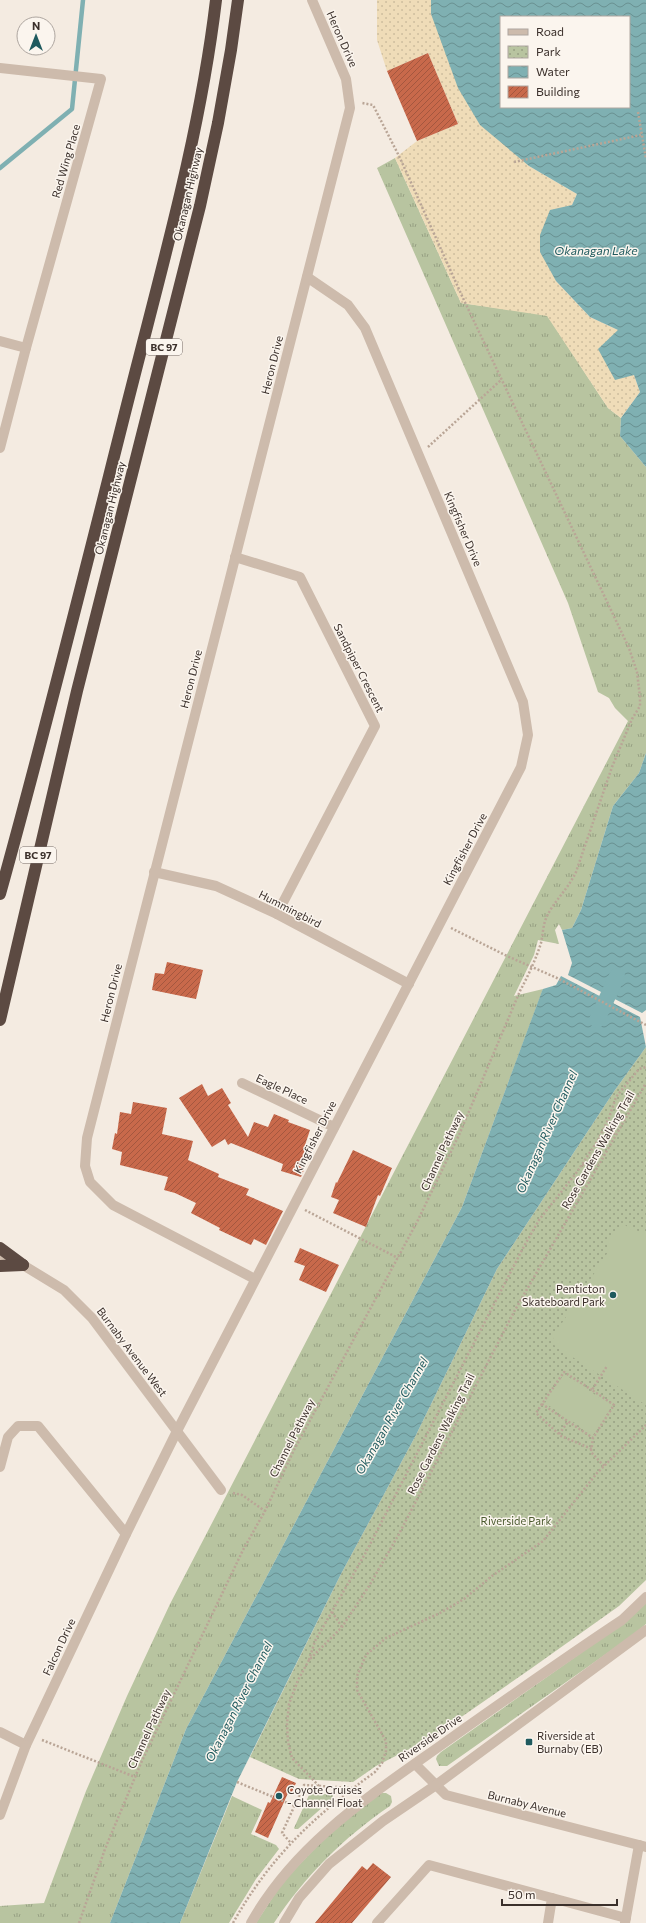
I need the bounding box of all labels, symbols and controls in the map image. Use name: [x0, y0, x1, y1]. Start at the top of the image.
street label: Heron Drive: [324, 9, 361, 69]
north arrow: [16, 16, 56, 56]
legend: [500, 16, 630, 108]
text: N: [32, 19, 40, 32]
text: Road: [536, 24, 564, 38]
text: Park: [536, 44, 562, 58]
text: Water: [536, 64, 570, 78]
text: Building: [536, 84, 580, 98]
street label: Red Wing Place: [49, 122, 82, 199]
street label: Okanagan Highway: [170, 145, 205, 242]
water label: Okanagan Lake: [554, 243, 638, 257]
street label: Heron Drive: [258, 334, 285, 395]
road number: BC 97: [146, 339, 182, 355]
street label: Okanagan Highway: [92, 459, 128, 556]
street label: Kingfisher Drive: [442, 490, 485, 568]
street label: Sandpiper Crescent: [331, 621, 388, 715]
street label: Heron Drive: [177, 648, 204, 709]
street label: Kingfisher Drive: [440, 810, 489, 887]
road number: BC 97: [20, 847, 56, 863]
street label: Hummingbird: [257, 887, 324, 930]
street label: Heron Drive: [97, 962, 124, 1023]
water label: Okanagan River Channel: [513, 1067, 580, 1195]
street label: Eagle Place: [254, 1071, 310, 1106]
street label: Rose Gardens Walking Trail: [558, 1088, 637, 1211]
street label: Kingfisher Drive: [291, 1098, 339, 1175]
street label: Channel Pathway: [417, 1109, 466, 1193]
place label: Penticton Skateboard Park: [522, 1282, 605, 1308]
marker: Penticton Skateboard Park: [608, 1290, 618, 1300]
street label: Burnaby Avenue West: [95, 1305, 170, 1399]
water label: Okanagan River Channel: [352, 1354, 431, 1476]
street label: Rose Gardens Walking Trail: [404, 1371, 477, 1496]
street label: Channel Pathway: [266, 1396, 317, 1479]
park label: Riverside Park: [481, 1514, 551, 1527]
street label: Falcon Drive: [40, 1616, 78, 1677]
water label: Okanagan River Channel: [202, 1638, 275, 1764]
street label: Channel Pathway: [124, 1687, 173, 1771]
street label: Riverside Drive: [396, 1711, 464, 1764]
place label: Riverside at Burnaby (EB): [537, 1729, 603, 1755]
marker: Riverside at Burnaby (EB): [524, 1737, 534, 1747]
place label: Coyote Cruises - Channel Float: [287, 1783, 363, 1809]
street label: Burnaby Avenue: [486, 1787, 568, 1820]
marker: Coyote Cruises - Channel Float: [274, 1791, 284, 1801]
scale bar: [502, 1881, 617, 1907]
text: 50 m: [508, 1887, 536, 1901]

